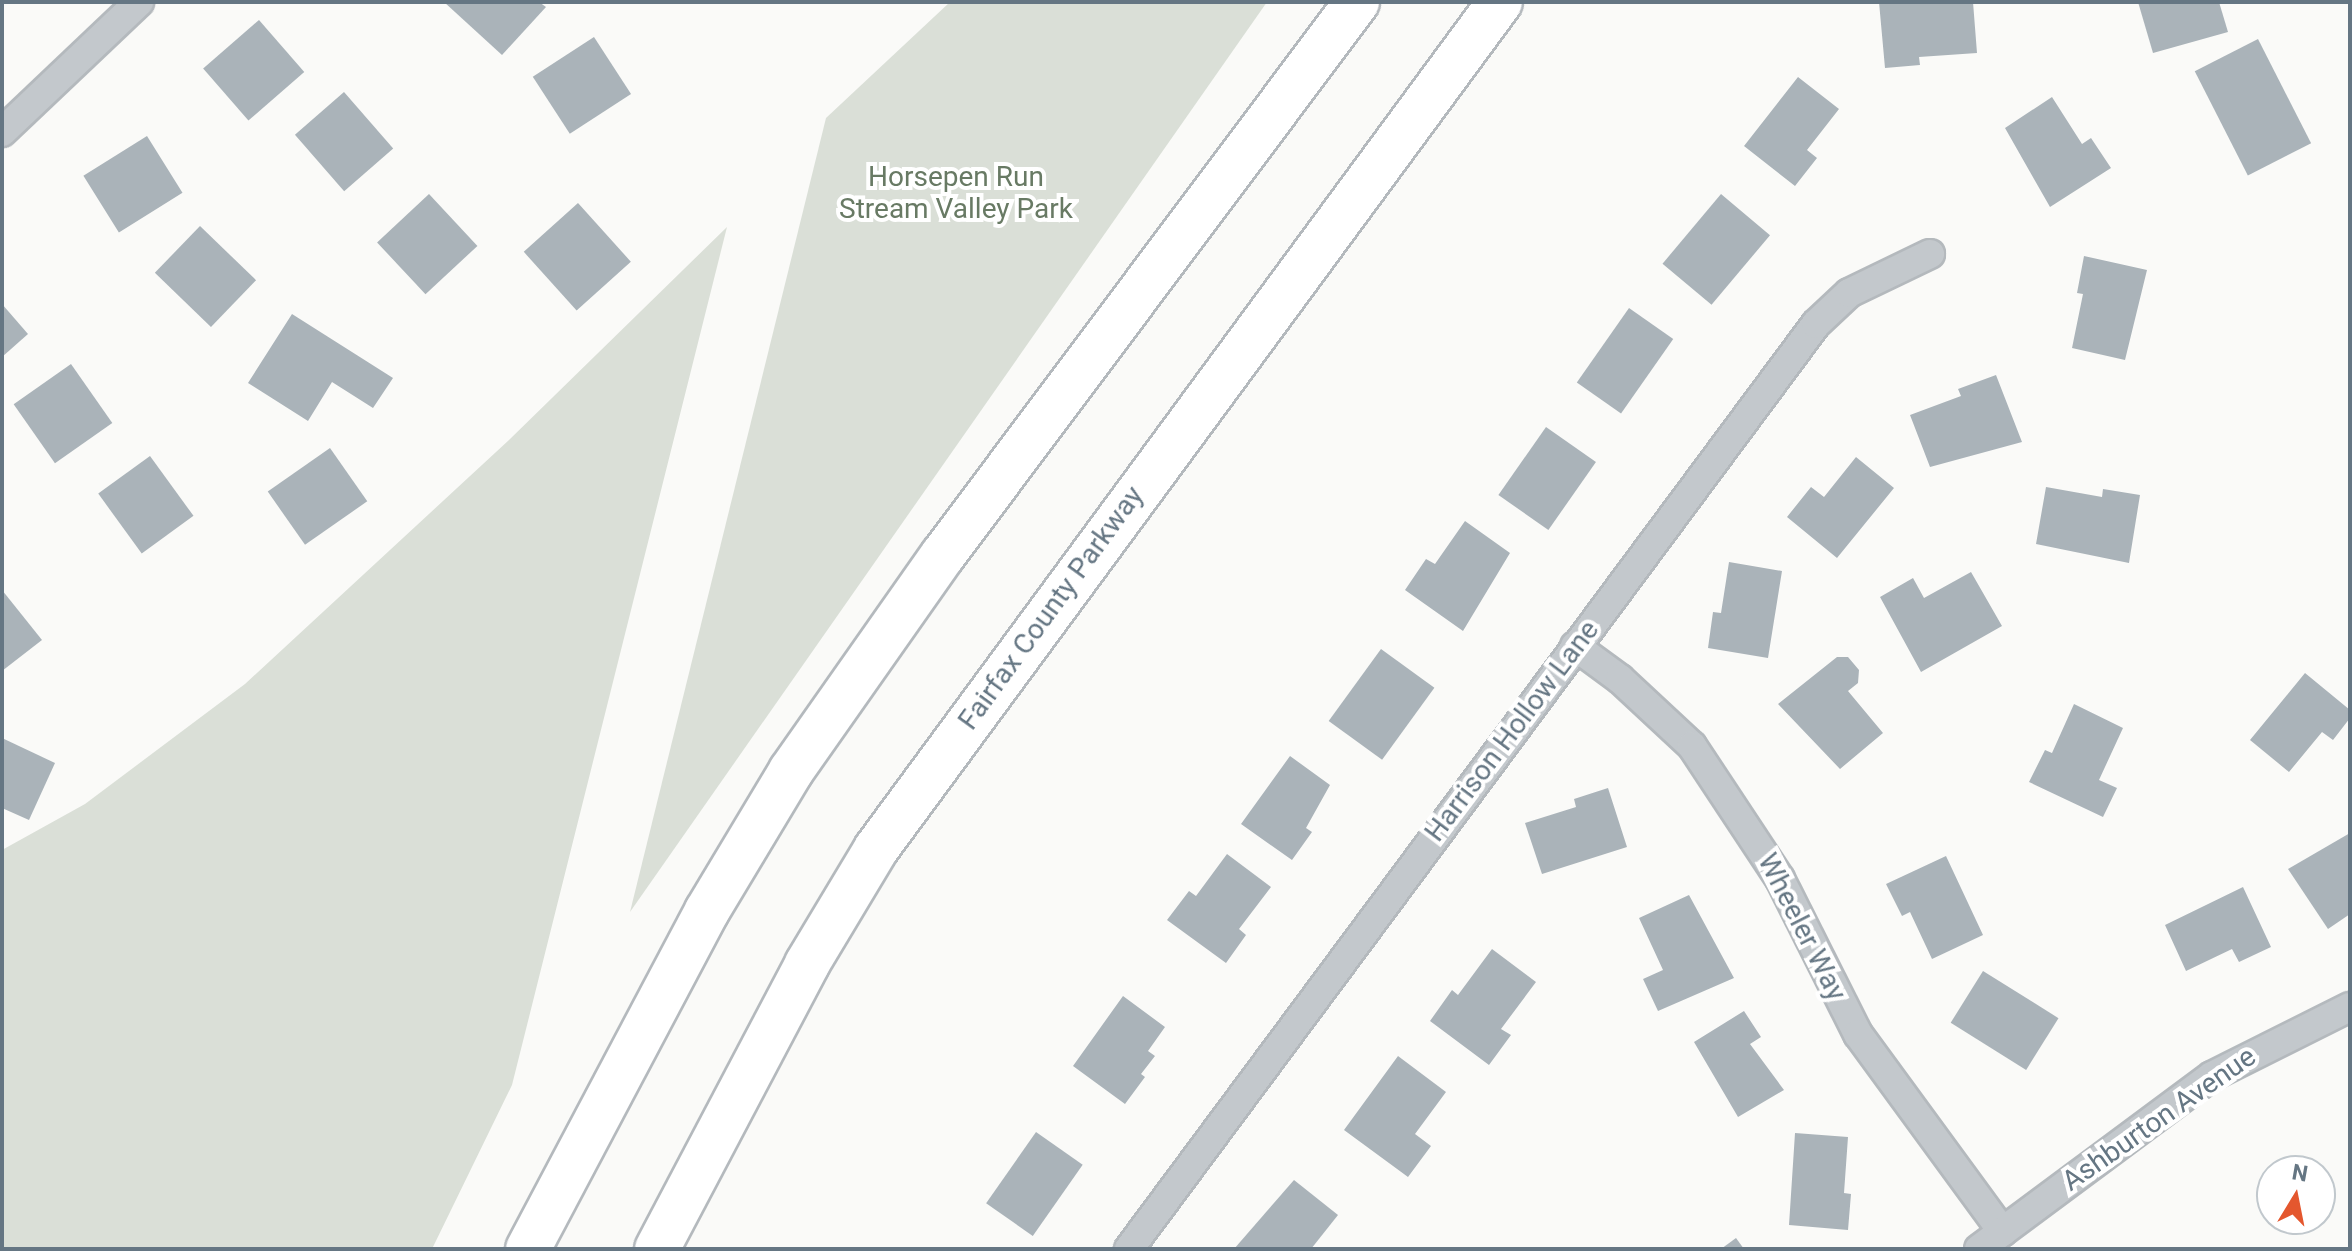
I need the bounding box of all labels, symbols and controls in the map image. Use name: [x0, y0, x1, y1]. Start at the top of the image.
park label: Horsepen Run Stream Valley Park: [839, 160, 1073, 226]
street label: Fairfax County Parkway: [951, 480, 1151, 736]
street label: Harrison Hollow Lane: [1418, 614, 1606, 848]
street label: Wheeler Way: [1751, 848, 1853, 1006]
street label: Ashburton Avenue: [2056, 1040, 2262, 1198]
north arrow: [2256, 1155, 2336, 1235]
text: N: [2290, 1159, 2310, 1187]

